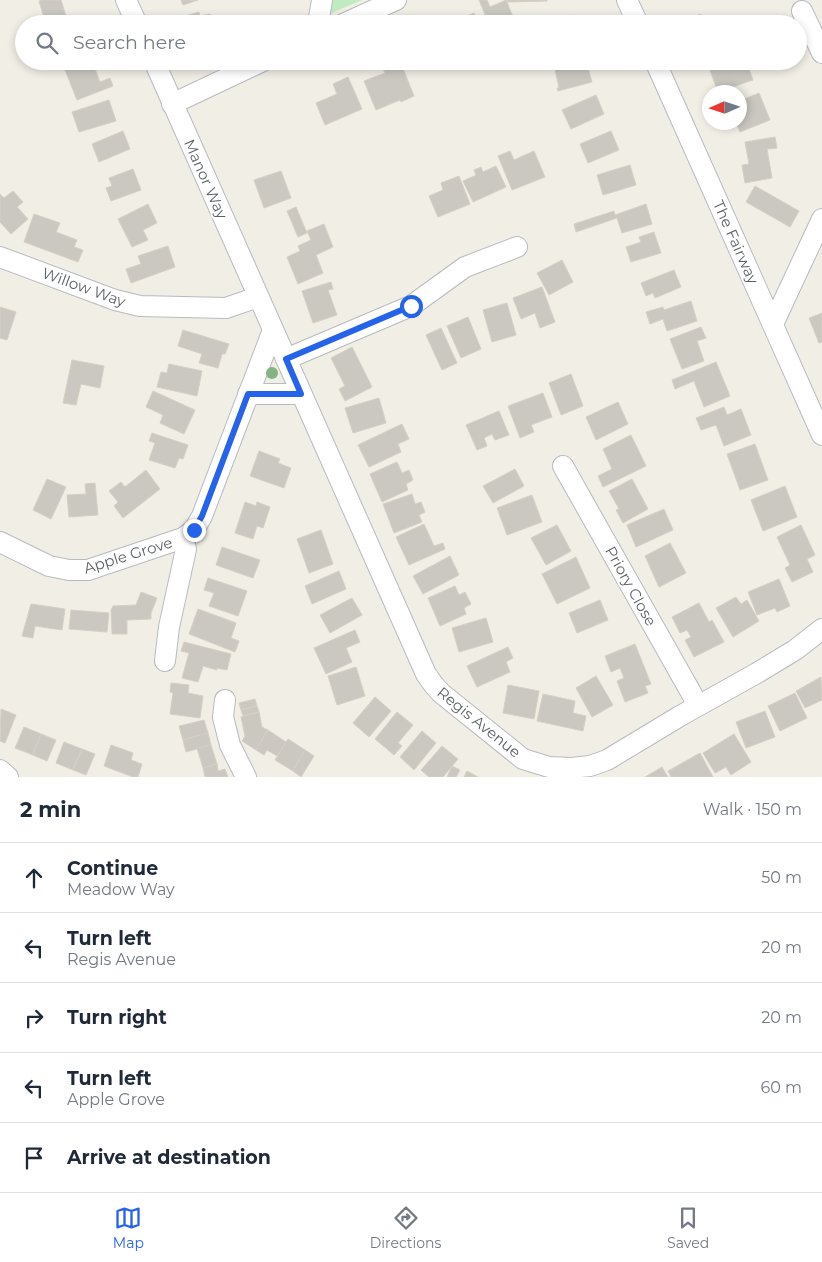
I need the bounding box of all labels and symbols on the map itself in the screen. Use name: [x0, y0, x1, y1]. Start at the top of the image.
north arrow: [702, 85, 747, 130]
street label: Manor Way: [180, 136, 232, 223]
street label: The Fairway: [709, 197, 763, 288]
street label: Willow Way: [40, 263, 129, 311]
route start: [400, 295, 423, 318]
route end: [183, 519, 206, 542]
street label: Apple Grove: [81, 533, 175, 577]
street label: Priory Close: [601, 543, 661, 629]
street label: Regis Avenue: [433, 682, 525, 762]

